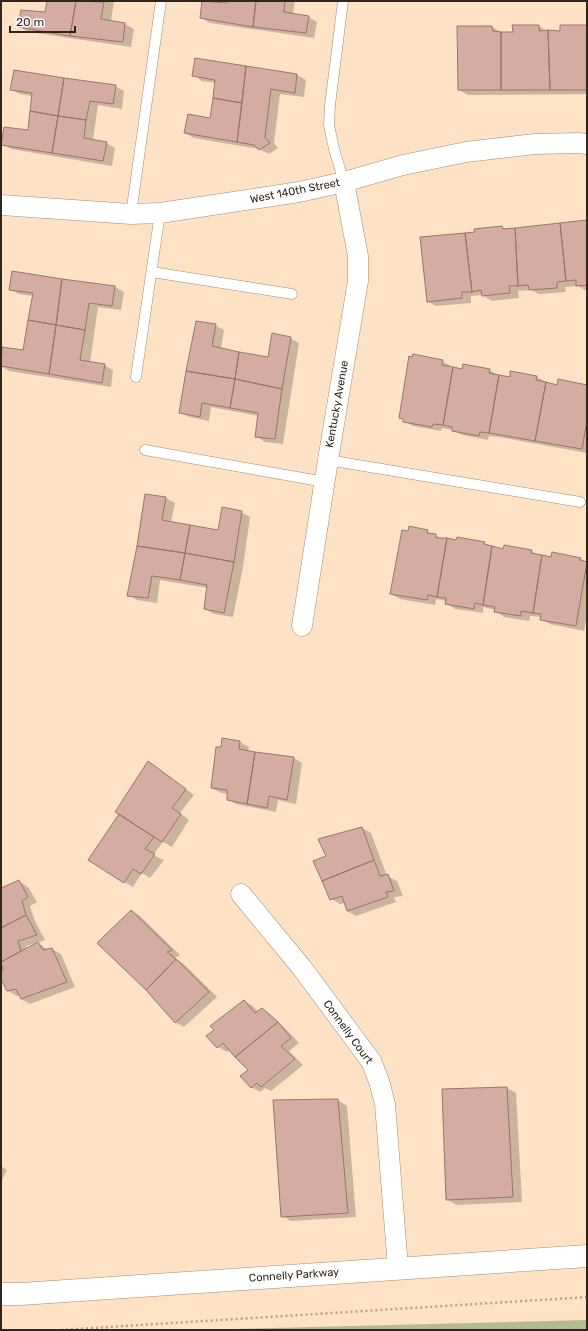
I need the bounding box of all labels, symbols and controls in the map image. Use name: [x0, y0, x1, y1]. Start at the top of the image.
scale bar: [10, 8, 75, 34]
text: 20 m: [16, 15, 44, 29]
street label: West 140th Street: [249, 176, 342, 206]
street label: Kentucky Avenue: [323, 359, 351, 449]
street label: Connelly Court: [320, 998, 376, 1067]
street label: Connelly Parkway: [248, 1265, 340, 1285]

